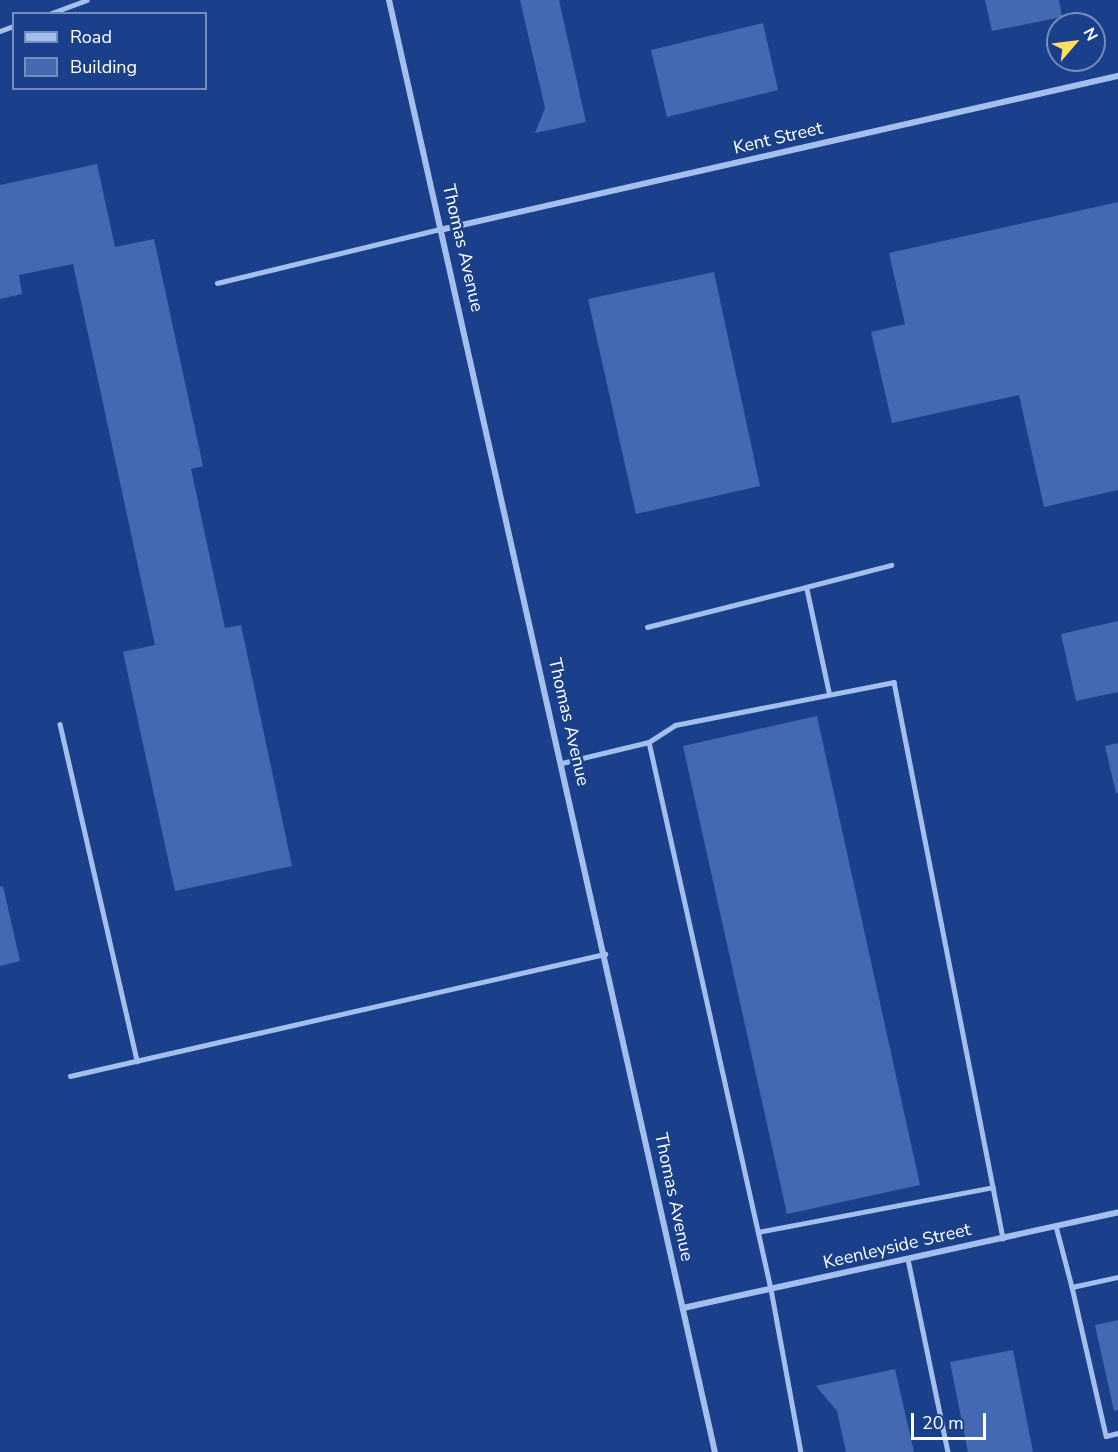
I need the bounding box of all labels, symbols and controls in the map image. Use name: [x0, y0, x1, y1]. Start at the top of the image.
legend: [12, 12, 207, 90]
north arrow: [1046, 12, 1106, 72]
text: N: [1078, 24, 1103, 45]
text: Road: [70, 25, 112, 49]
text: Building: [70, 55, 137, 79]
street label: Kent Street: [731, 117, 825, 159]
street label: Thomas Avenue: [438, 182, 488, 314]
street label: Thomas Avenue: [544, 656, 594, 788]
street label: Thomas Avenue: [650, 1131, 698, 1263]
street label: Keenleyside Street: [821, 1219, 973, 1273]
scale bar: [914, 1401, 989, 1439]
text: 20 m: [922, 1411, 964, 1435]

